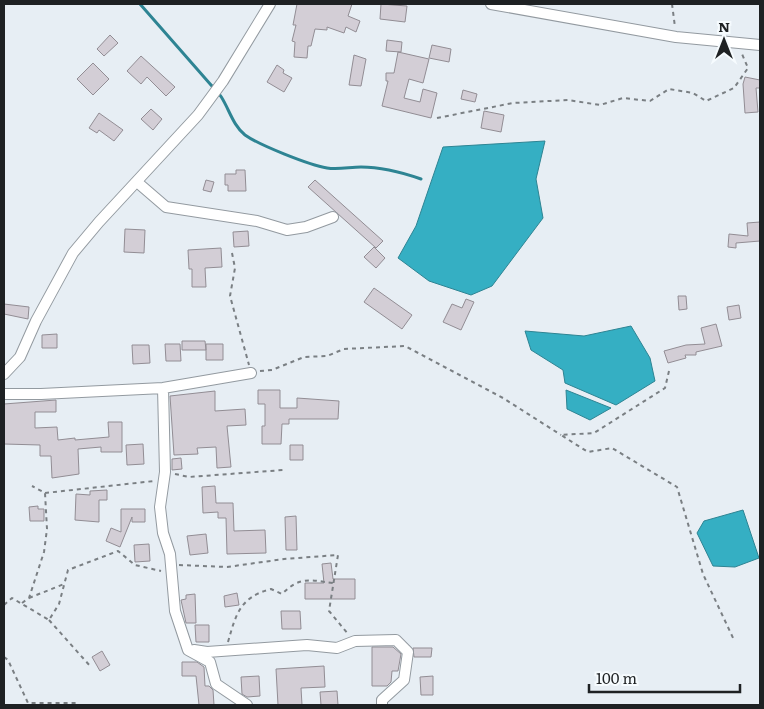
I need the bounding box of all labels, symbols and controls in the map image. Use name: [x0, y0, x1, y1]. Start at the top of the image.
north arrow: [699, 15, 749, 65]
text: N: [718, 16, 730, 36]
scale bar: [589, 662, 740, 694]
text: 100 m: [596, 666, 637, 689]

